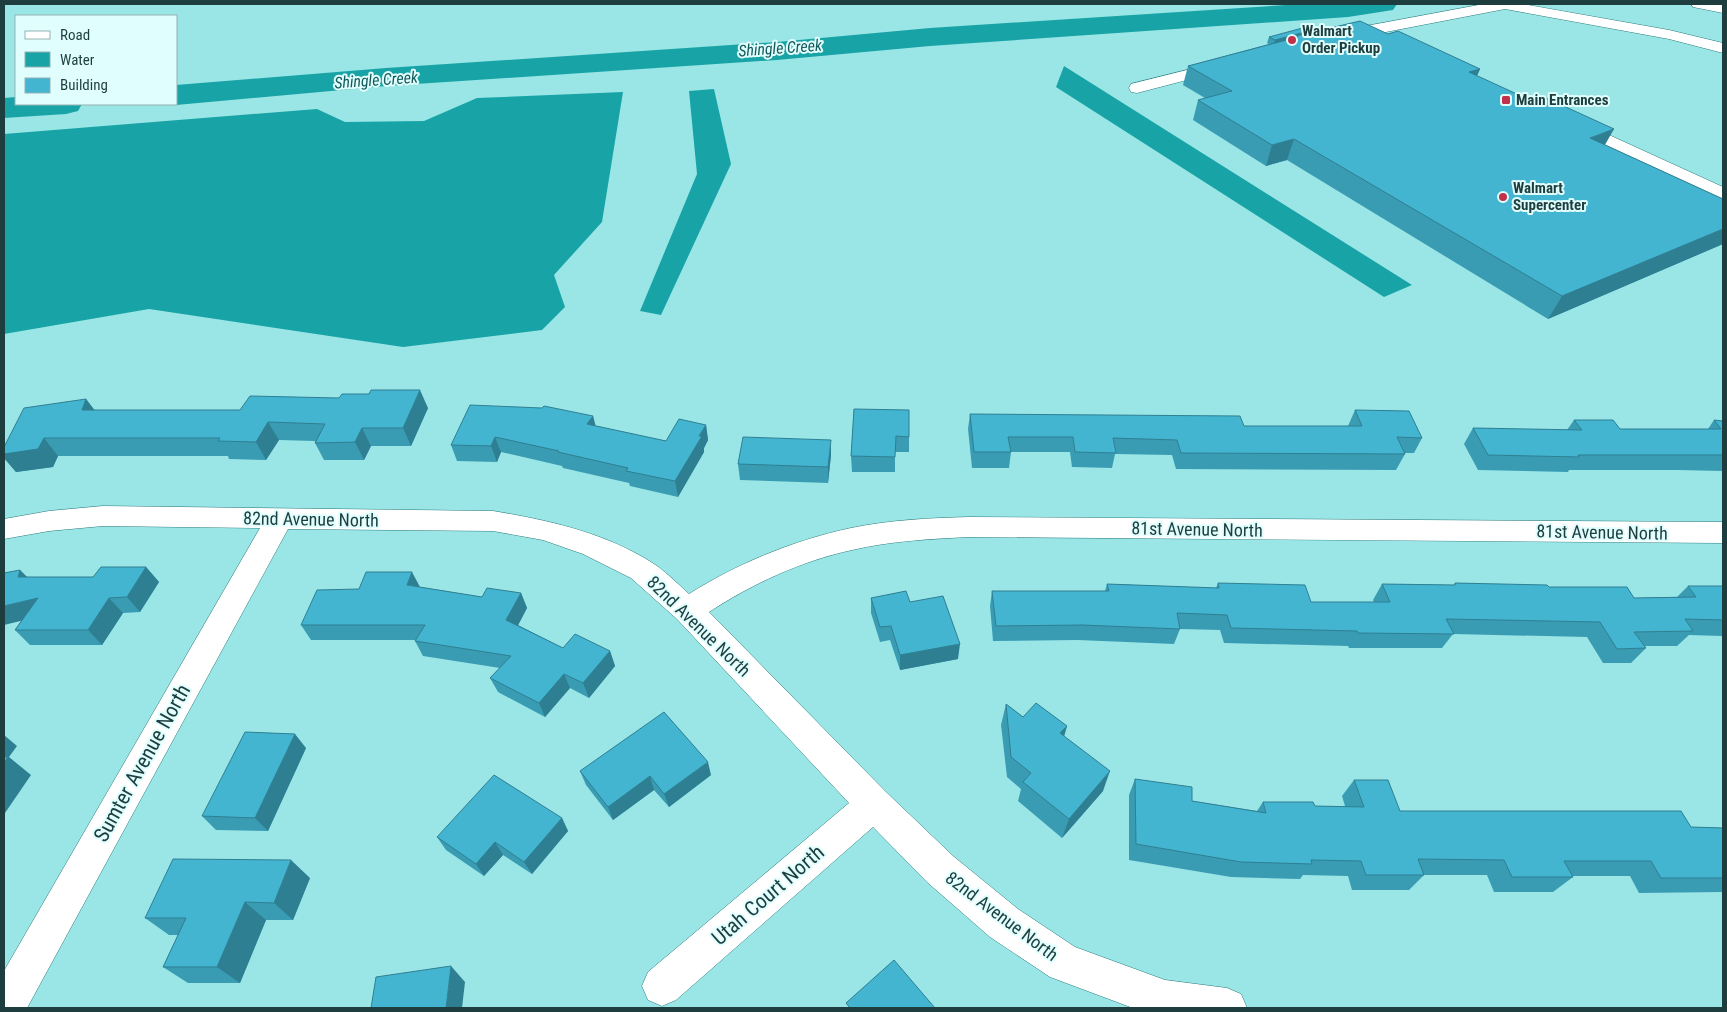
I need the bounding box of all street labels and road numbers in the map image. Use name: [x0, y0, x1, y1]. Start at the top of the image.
street label: 82nd Avenue North: [243, 507, 379, 531]
street label: 81st Avenue North: [1131, 517, 1263, 541]
street label: 81st Avenue North: [1536, 520, 1668, 544]
street label: 82nd Avenue North: [643, 571, 755, 681]
street label: Sumter Avenue North: [89, 680, 195, 846]
street label: Utah Court North: [707, 840, 829, 950]
street label: 82nd Avenue North: [942, 867, 1062, 965]

